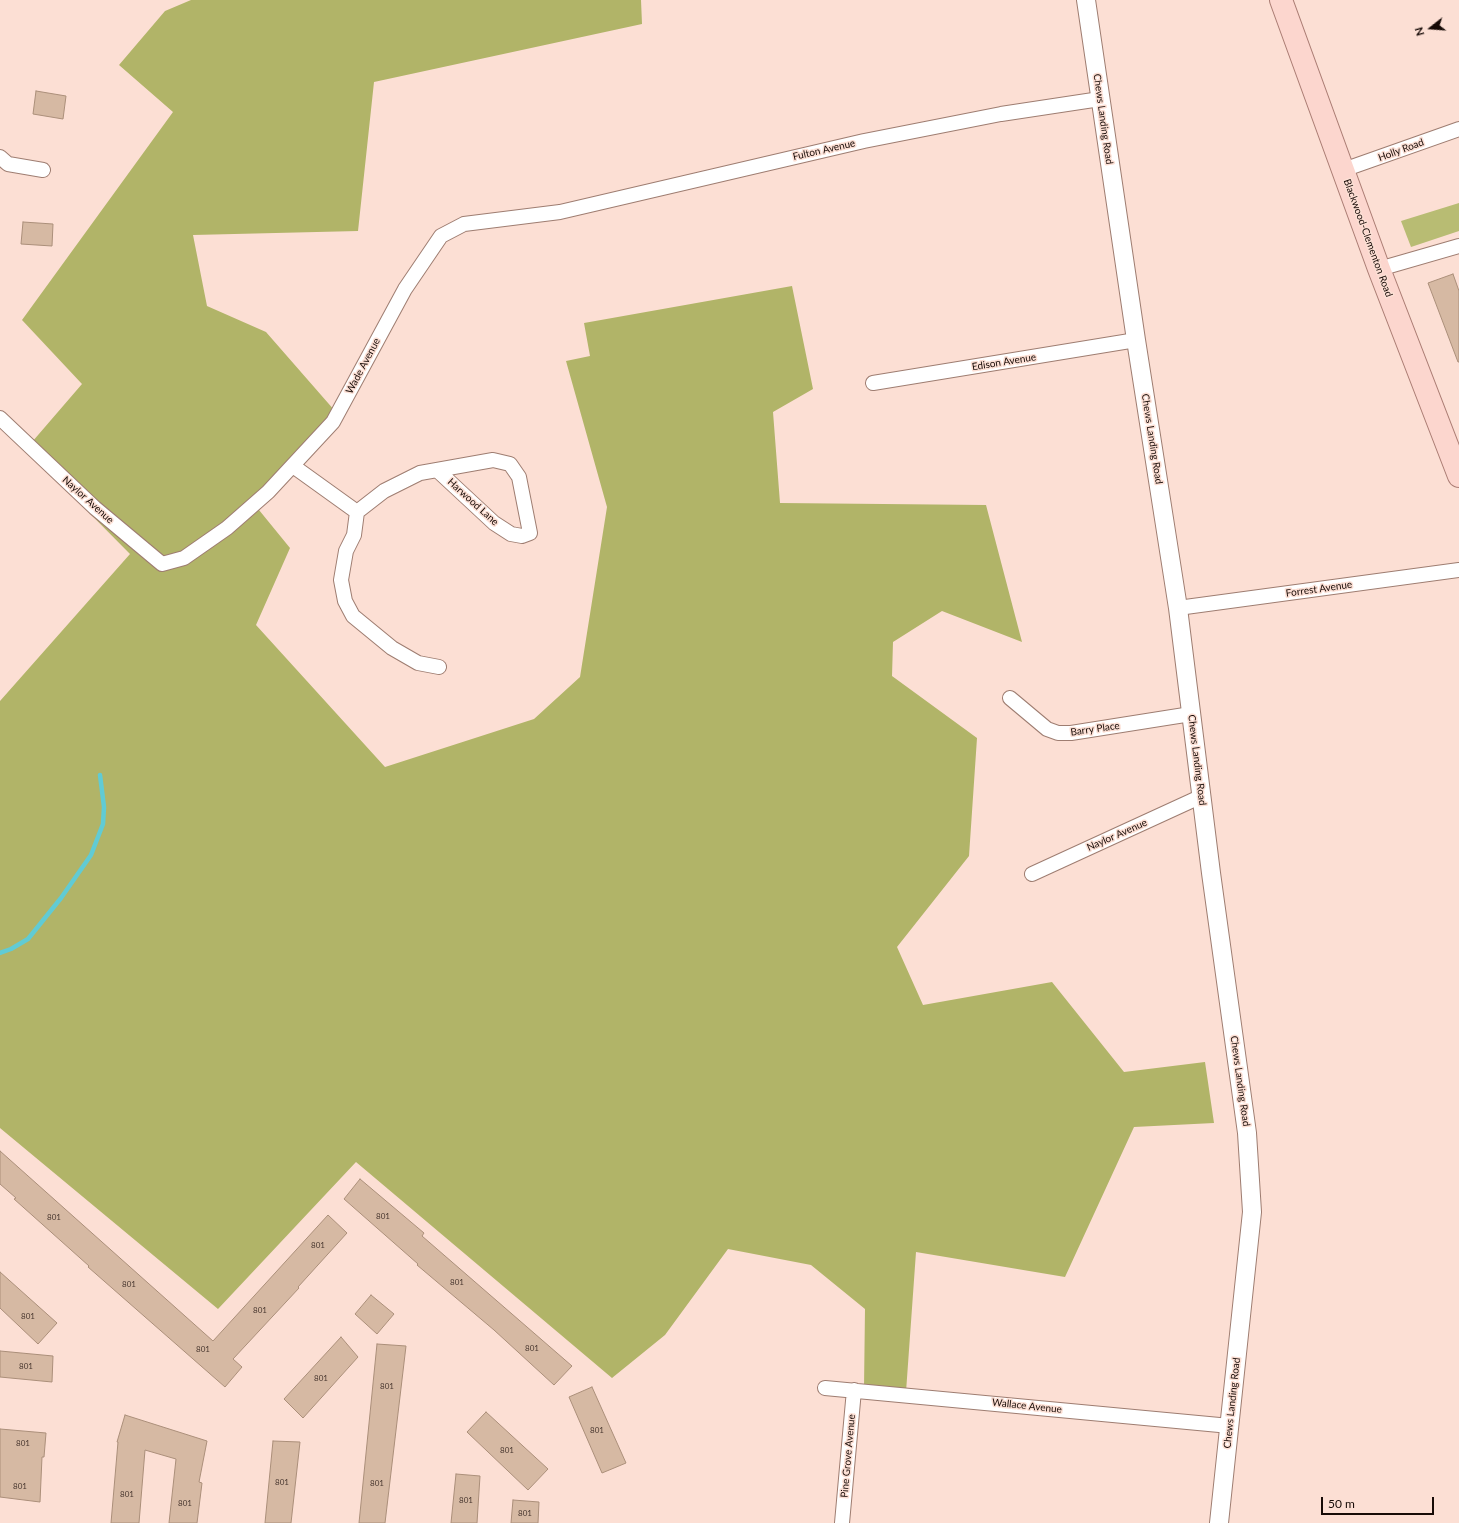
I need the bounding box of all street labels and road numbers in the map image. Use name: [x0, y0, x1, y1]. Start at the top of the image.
street label: Chews Landing Road: [1091, 73, 1115, 165]
street label: Holly Road: [1377, 136, 1425, 164]
street label: Fulton Avenue: [792, 137, 856, 163]
street label: Blackwood-Clementon Road: [1341, 177, 1395, 299]
street label: Wade Avenue: [343, 336, 383, 396]
street label: Edison Avenue: [971, 351, 1037, 373]
street label: Chews Landing Road: [1139, 393, 1165, 485]
street label: Naylor Avenue: [60, 474, 116, 526]
street label: Harwood Lane: [445, 476, 501, 528]
street label: Forrest Avenue: [1285, 578, 1353, 600]
street label: Chews Landing Road: [1185, 714, 1209, 806]
street label: Barry Place: [1070, 720, 1120, 738]
street label: Naylor Avenue: [1085, 816, 1149, 854]
street label: Chews Landing Road: [1228, 1035, 1252, 1127]
street label: Chews Landing Road: [1221, 1357, 1243, 1449]
street label: Wallace Avenue: [992, 1396, 1062, 1416]
street label: Pine Grove Avenue: [838, 1414, 858, 1498]

